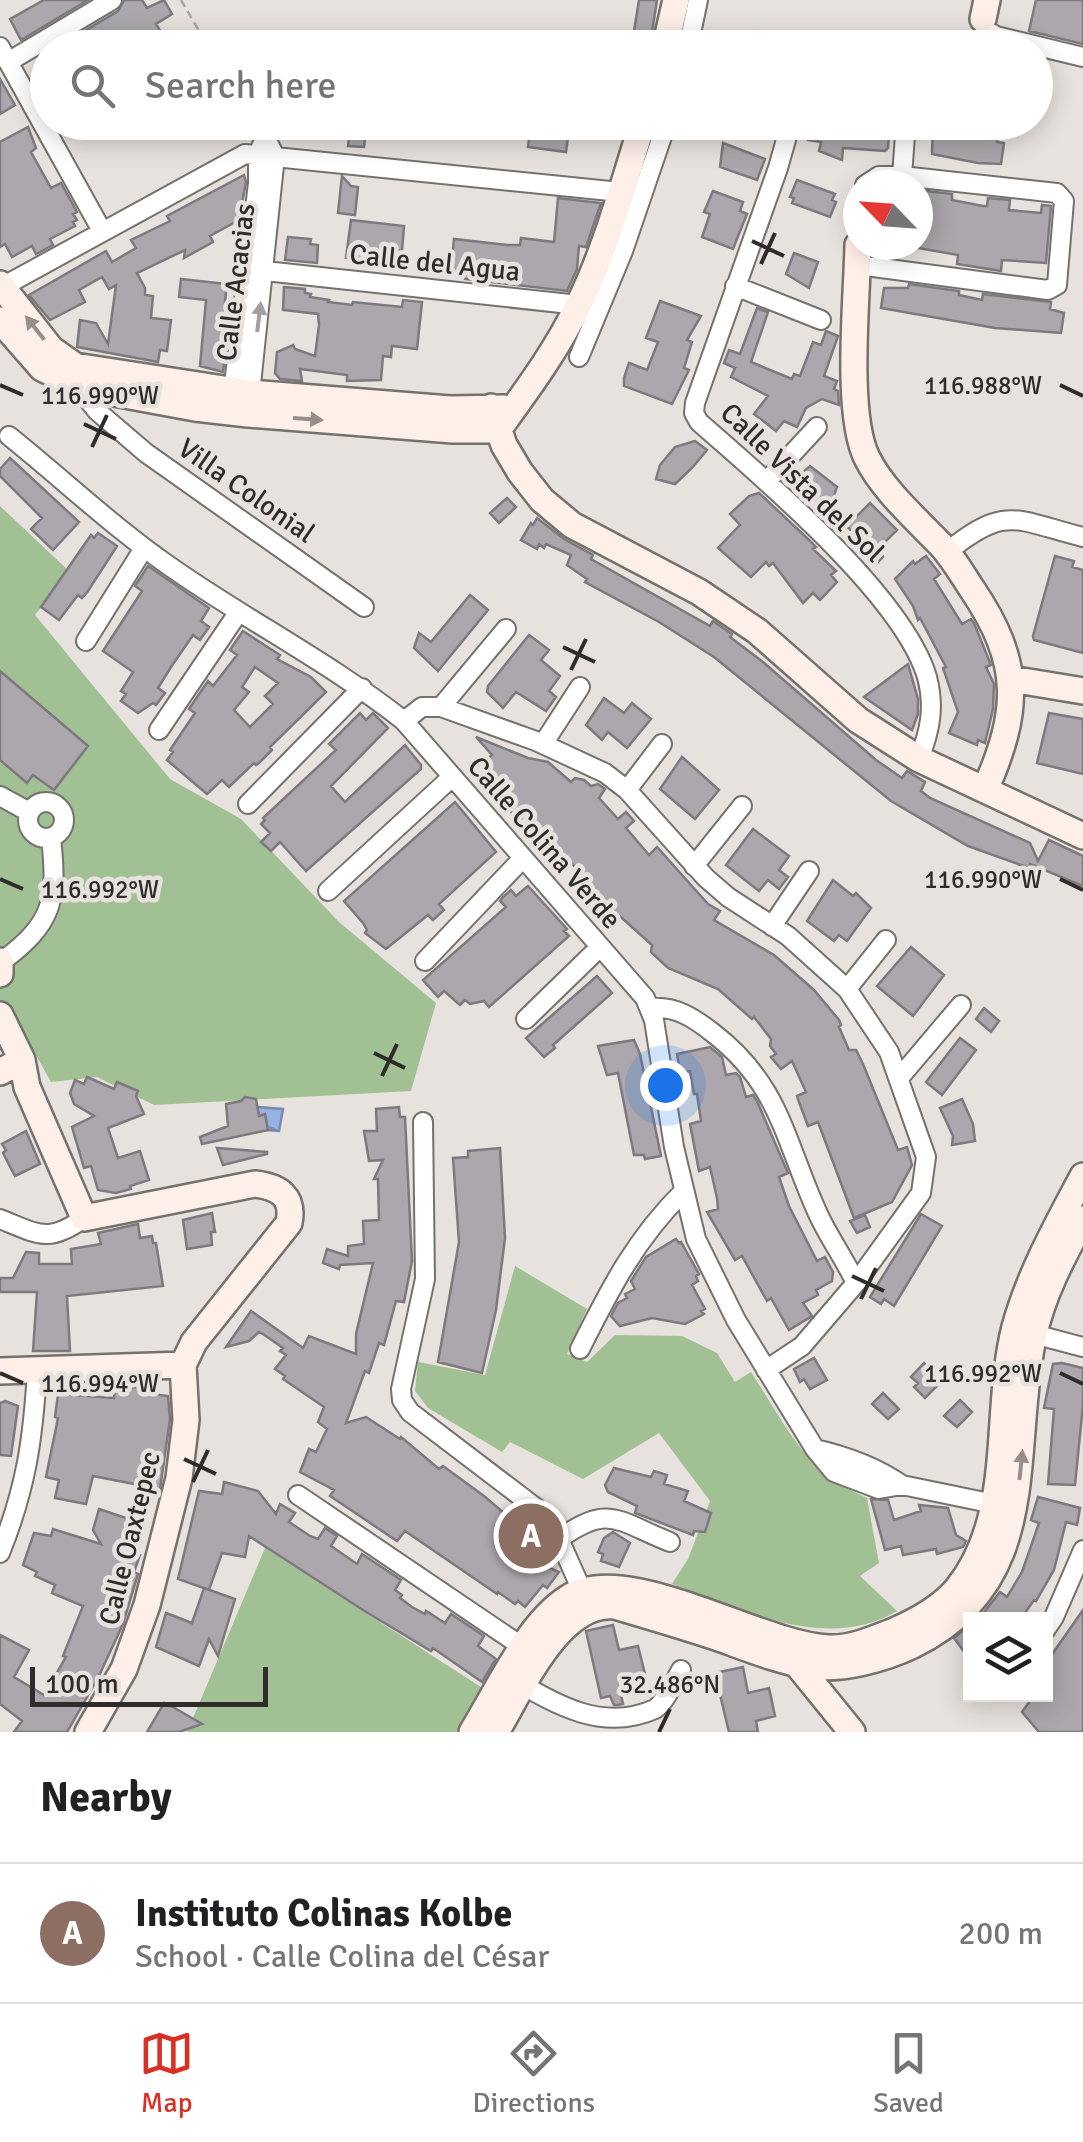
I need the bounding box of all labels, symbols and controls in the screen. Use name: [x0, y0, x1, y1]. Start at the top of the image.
search box: [30, 30, 1053, 140]
icon: search: [65, 58, 120, 113]
text: Search here: [145, 62, 337, 109]
north arrow: [843, 170, 933, 260]
street label: Calle Acacias: [209, 201, 263, 363]
street label: Calle del Agua: [348, 237, 522, 289]
one-way arrow: [252, 301, 268, 332]
one-way arrow: [25, 316, 46, 341]
text: 116.988°W: [924, 370, 1042, 401]
text: 116.990°W: [41, 380, 159, 411]
street label: Calle Vista del Sol: [713, 396, 891, 569]
one-way arrow: [293, 411, 325, 427]
street label: Villa Colonial: [171, 431, 321, 550]
street label: Calle Colina Verde: [460, 750, 628, 936]
text: 116.990°W: [924, 864, 1042, 895]
text: 116.992°W: [41, 874, 159, 905]
your location: [640, 1060, 691, 1111]
text: 116.992°W: [924, 1358, 1042, 1389]
text: 116.994°W: [41, 1368, 159, 1399]
street label: Calle Oaxtepec: [92, 1448, 168, 1629]
one-way arrow: [1013, 1449, 1029, 1481]
pin: A: [498, 1498, 564, 1574]
map controls: [963, 1612, 1053, 1702]
button: layers: [963, 1612, 1053, 1702]
scale bar: [30, 1662, 268, 1706]
text: 100 m: [45, 1667, 119, 1701]
text: 32.486°N: [620, 1669, 720, 1700]
text: Nearby: [40, 1772, 172, 1823]
text: Instituto Colinas Kolbe: [135, 1890, 512, 1937]
text: A: [62, 1914, 83, 1953]
text: 200 m: [959, 1914, 1043, 1953]
text: School · Calle Colina del César: [135, 1937, 549, 1976]
tab: Map: [139, 2026, 194, 2120]
tab: Directions: [473, 2026, 595, 2120]
tab: Saved: [873, 2026, 944, 2120]

